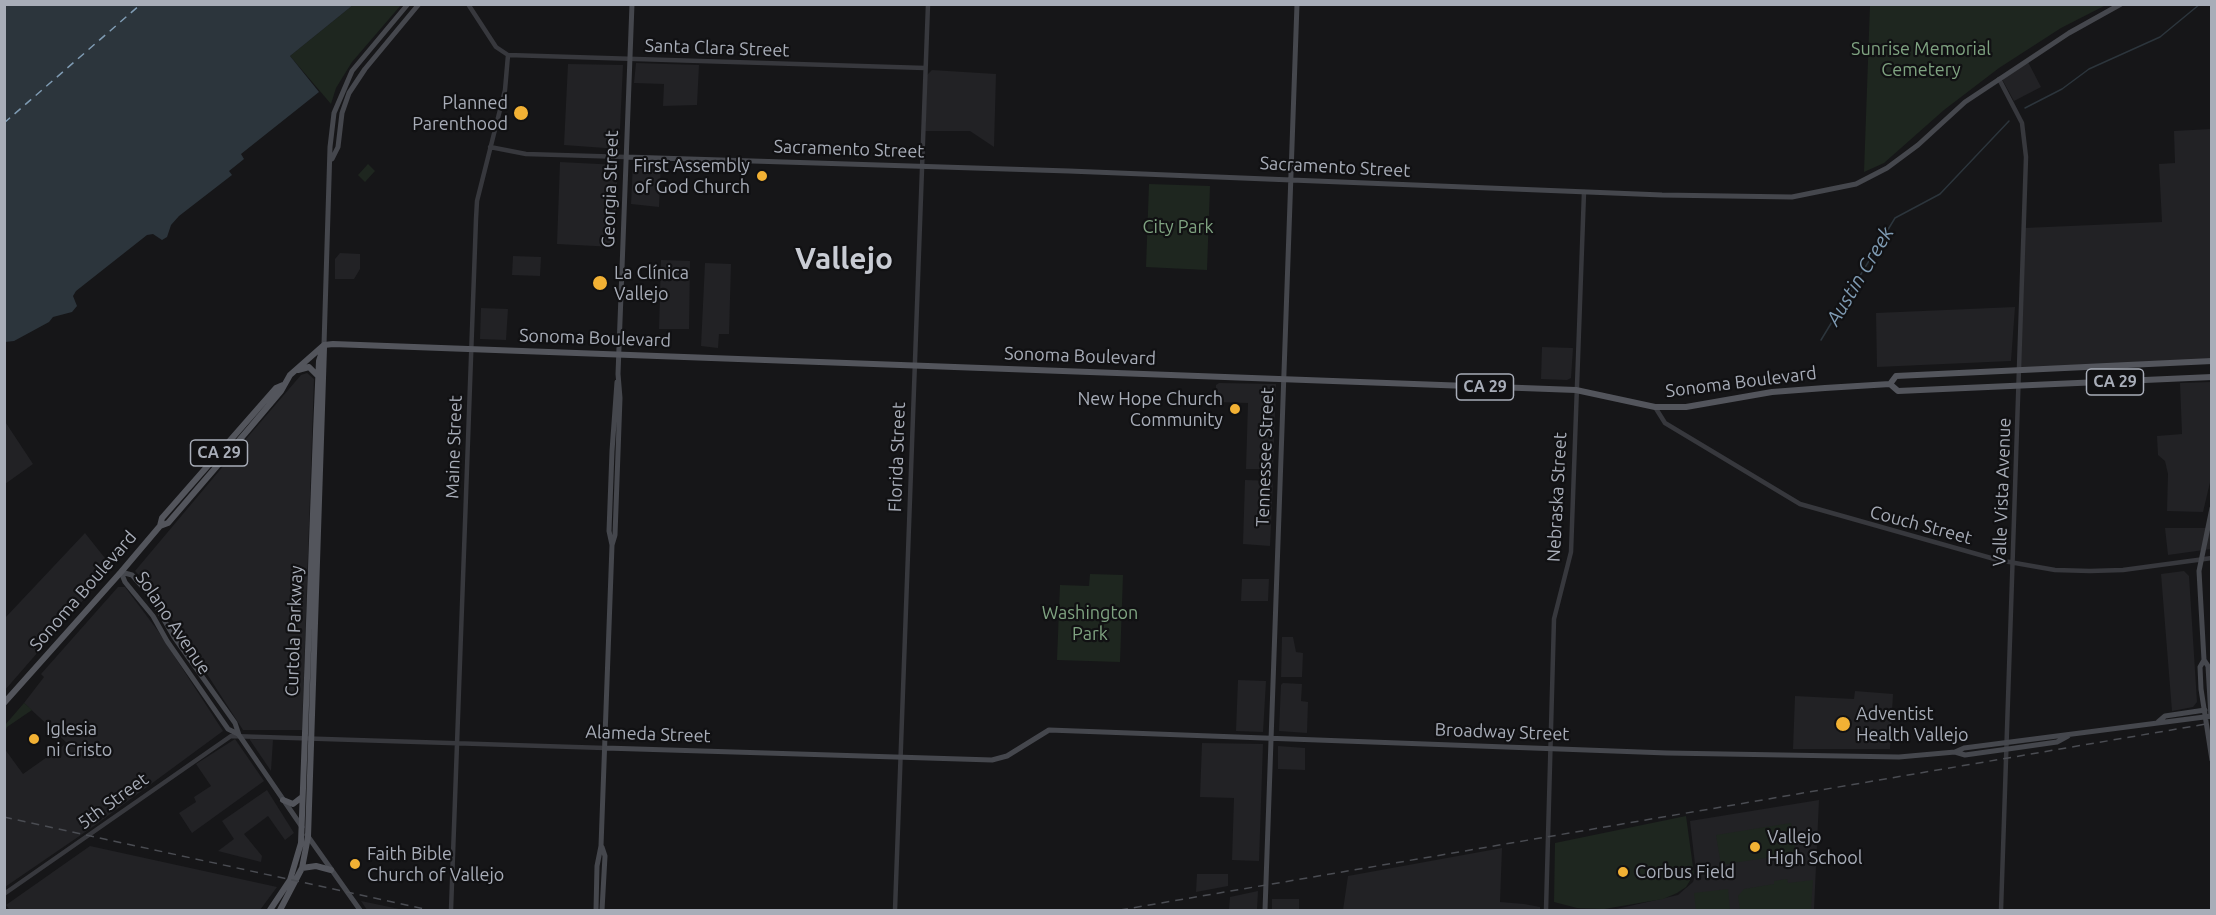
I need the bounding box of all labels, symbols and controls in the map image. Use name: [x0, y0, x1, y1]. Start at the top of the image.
street label: Santa Clara Street: [644, 35, 790, 61]
park label: Sunrise Memorial Cemetery: [1851, 38, 1991, 80]
place label: Planned Parenthood: [412, 92, 508, 134]
marker: Planned Parenthood: [512, 104, 530, 122]
street label: Georgia Street: [597, 130, 623, 248]
street label: Sacramento Street: [773, 136, 925, 162]
street label: Sacramento Street: [1259, 152, 1411, 182]
place label: First Assembly of God Church: [633, 155, 750, 198]
marker: First Assembly of God Church: [755, 169, 769, 183]
park label: City Park: [1142, 216, 1214, 238]
water label: Austin Creek: [1821, 222, 1899, 330]
district label: Vallejo: [795, 241, 893, 277]
place label: La Clínica Vallejo: [614, 262, 689, 304]
marker: La Clínica Vallejo: [591, 274, 609, 292]
street label: Sonoma Boulevard: [519, 325, 671, 351]
street label: Sonoma Boulevard: [1004, 343, 1156, 369]
street label: Sonoma Boulevard: [1664, 362, 1818, 402]
road number: CA 29: [2086, 369, 2144, 395]
road number: CA 29: [1456, 374, 1514, 400]
street label: Tennessee Street: [1252, 387, 1278, 527]
place label: New Hope Church Community: [1077, 388, 1223, 430]
street label: Maine Street: [441, 395, 467, 499]
street label: Florida Street: [884, 402, 910, 512]
marker: New Hope Church Community: [1228, 402, 1242, 416]
street label: Valle Vista Avenue: [1989, 417, 2015, 567]
street label: Nebraska Street: [1543, 432, 1571, 562]
road number: CA 29: [190, 440, 248, 466]
street label: Couch Street: [1868, 501, 1974, 549]
street label: Sonoma Boulevard: [25, 527, 141, 655]
street label: Curtola Parkway: [281, 565, 307, 697]
street label: Solano Avenue: [131, 567, 215, 679]
park label: Washington Park: [1042, 602, 1138, 644]
place label: Adventist Health Vallejo: [1856, 703, 1969, 746]
marker: Adventist Health Vallejo: [1834, 715, 1852, 733]
place label: Iglesia ni Cristo: [46, 718, 112, 760]
street label: Broadway Street: [1434, 719, 1570, 745]
street label: Alameda Street: [585, 721, 711, 747]
marker: Iglesia ni Cristo: [27, 732, 41, 746]
street label: 5th Street: [74, 768, 152, 834]
place label: Vallejo High School: [1767, 826, 1863, 868]
marker: Vallejo High School: [1748, 840, 1762, 854]
place label: Faith Bible Church of Vallejo: [367, 843, 504, 886]
marker: Faith Bible Church of Vallejo: [348, 857, 362, 871]
place label: Corbus Field: [1635, 861, 1735, 883]
marker: Corbus Field: [1616, 865, 1630, 879]

